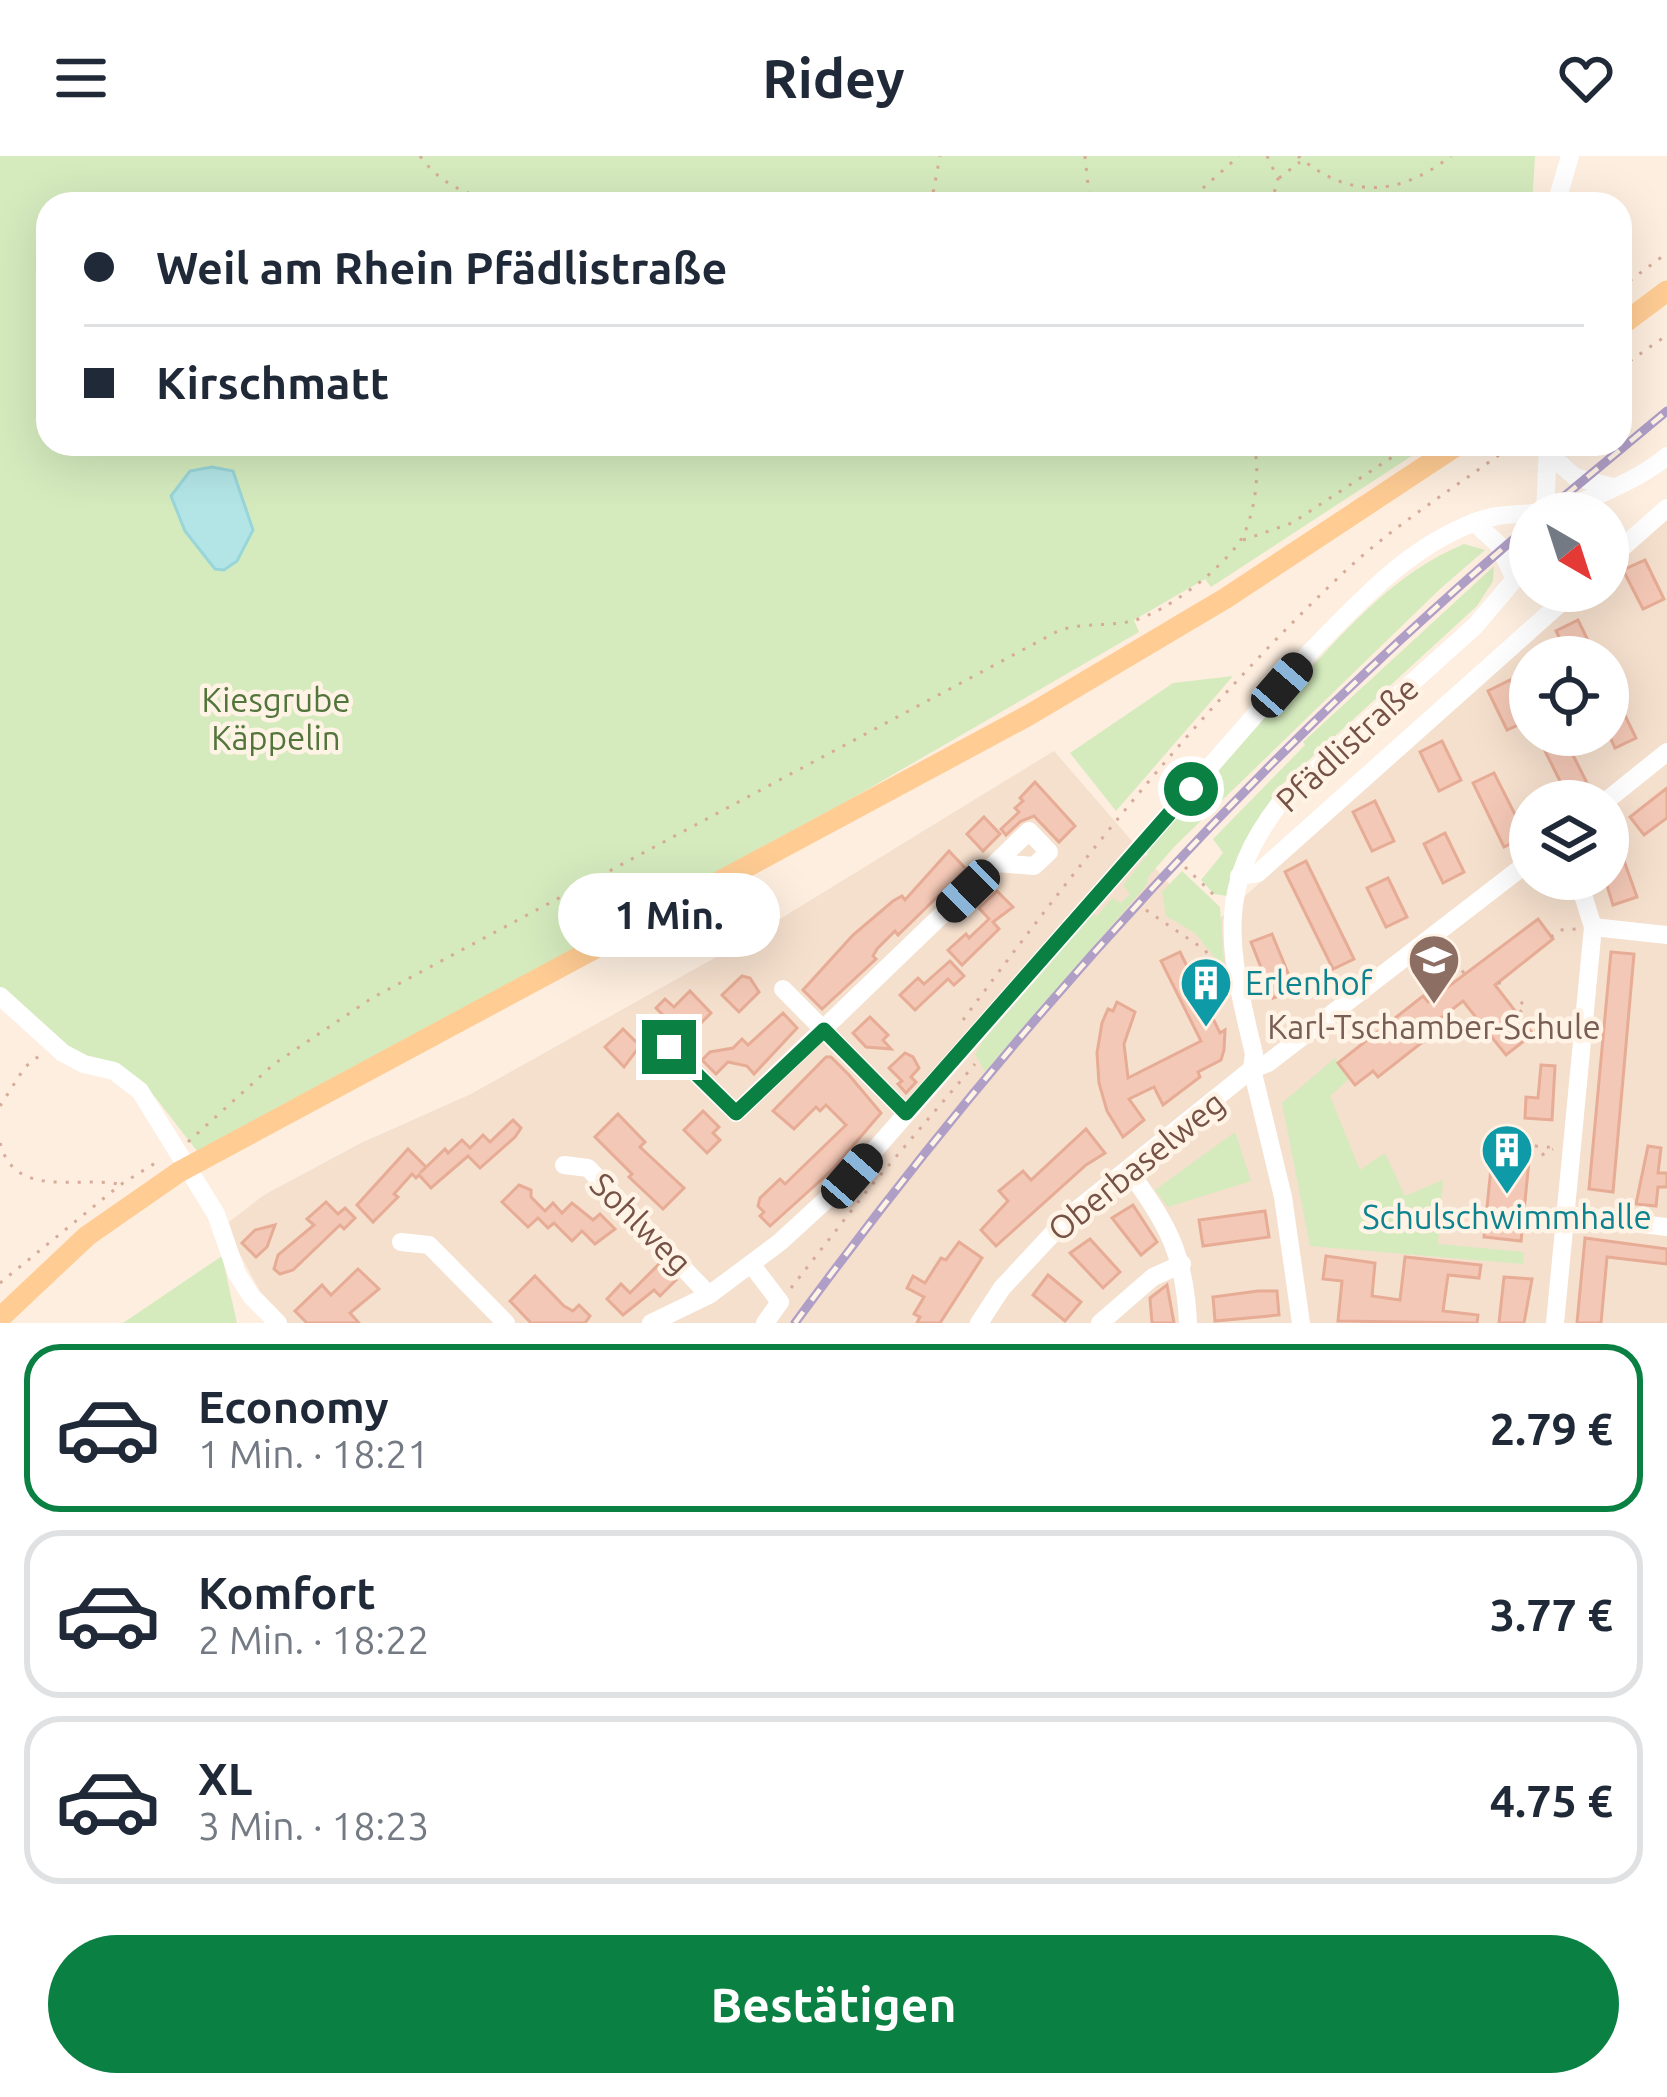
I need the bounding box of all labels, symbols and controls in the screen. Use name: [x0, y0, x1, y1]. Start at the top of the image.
icon: menu: [48, 45, 114, 111]
icon: heart: [1553, 45, 1619, 111]
text: Ridey: [762, 48, 905, 108]
text: Weil am Rhein Pfädlistraße: [156, 242, 727, 293]
text: Kirschmatt: [156, 357, 389, 408]
north arrow: [1509, 492, 1629, 612]
map controls: [1509, 492, 1629, 900]
button: locate: [1509, 636, 1629, 756]
car: [1245, 646, 1319, 724]
street label: Pfädlistraße: [1268, 669, 1425, 819]
park label: Kiesgrube Käppelin: [201, 681, 351, 756]
route start: [1164, 762, 1218, 816]
button: layers: [1509, 780, 1629, 900]
car: [930, 853, 1006, 929]
callout: 1 Min.: [558, 873, 780, 957]
text: 1 Min.: [614, 893, 724, 936]
school or university icon: Karl-Tschamber-Schule: [1406, 932, 1462, 1006]
building icon: Erlenhof: [1178, 955, 1234, 1029]
place label: Erlenhof: [1245, 964, 1373, 1001]
place label: Karl-Tschamber-Schule: [1267, 1008, 1601, 1045]
route end: [642, 1020, 696, 1074]
street label: Oberbaselweg: [1040, 1083, 1231, 1248]
building icon: Schulschwimmhalle: [1479, 1122, 1535, 1196]
car: [815, 1137, 889, 1215]
street label: Sohlweg: [583, 1165, 699, 1281]
place label: Schulschwimmhalle: [1362, 1198, 1652, 1235]
icon: car: [54, 1374, 162, 1482]
text: Economy: [198, 1381, 389, 1432]
text: 2.79 €: [1490, 1403, 1613, 1454]
text: 1 Min. · 18:21: [198, 1432, 429, 1475]
icon: car: [54, 1560, 162, 1668]
text: Komfort: [198, 1567, 376, 1618]
text: 3.77 €: [1490, 1589, 1613, 1640]
text: 2 Min. · 18:22: [198, 1618, 429, 1661]
icon: car: [54, 1746, 162, 1854]
text: XL: [198, 1753, 252, 1804]
text: 4.75 €: [1490, 1775, 1613, 1826]
text: 3 Min. · 18:23: [198, 1804, 429, 1847]
button: Bestätigen: [48, 1935, 1619, 2073]

